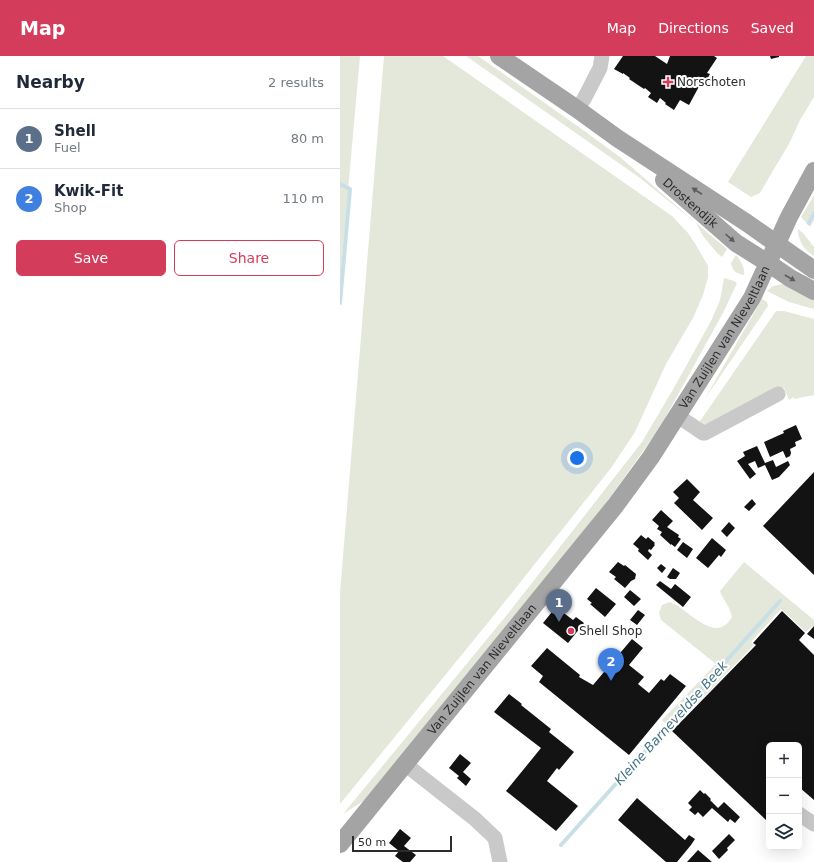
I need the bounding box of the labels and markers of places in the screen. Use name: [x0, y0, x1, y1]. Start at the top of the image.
place label: Norschoten: [677, 75, 746, 89]
marker: Norschoten: [662, 76, 674, 88]
pin: 1: [546, 589, 572, 622]
place label: Shell Shop: [579, 624, 642, 638]
marker: Shell Shop: [566, 626, 576, 636]
pin: 2: [598, 648, 624, 681]

